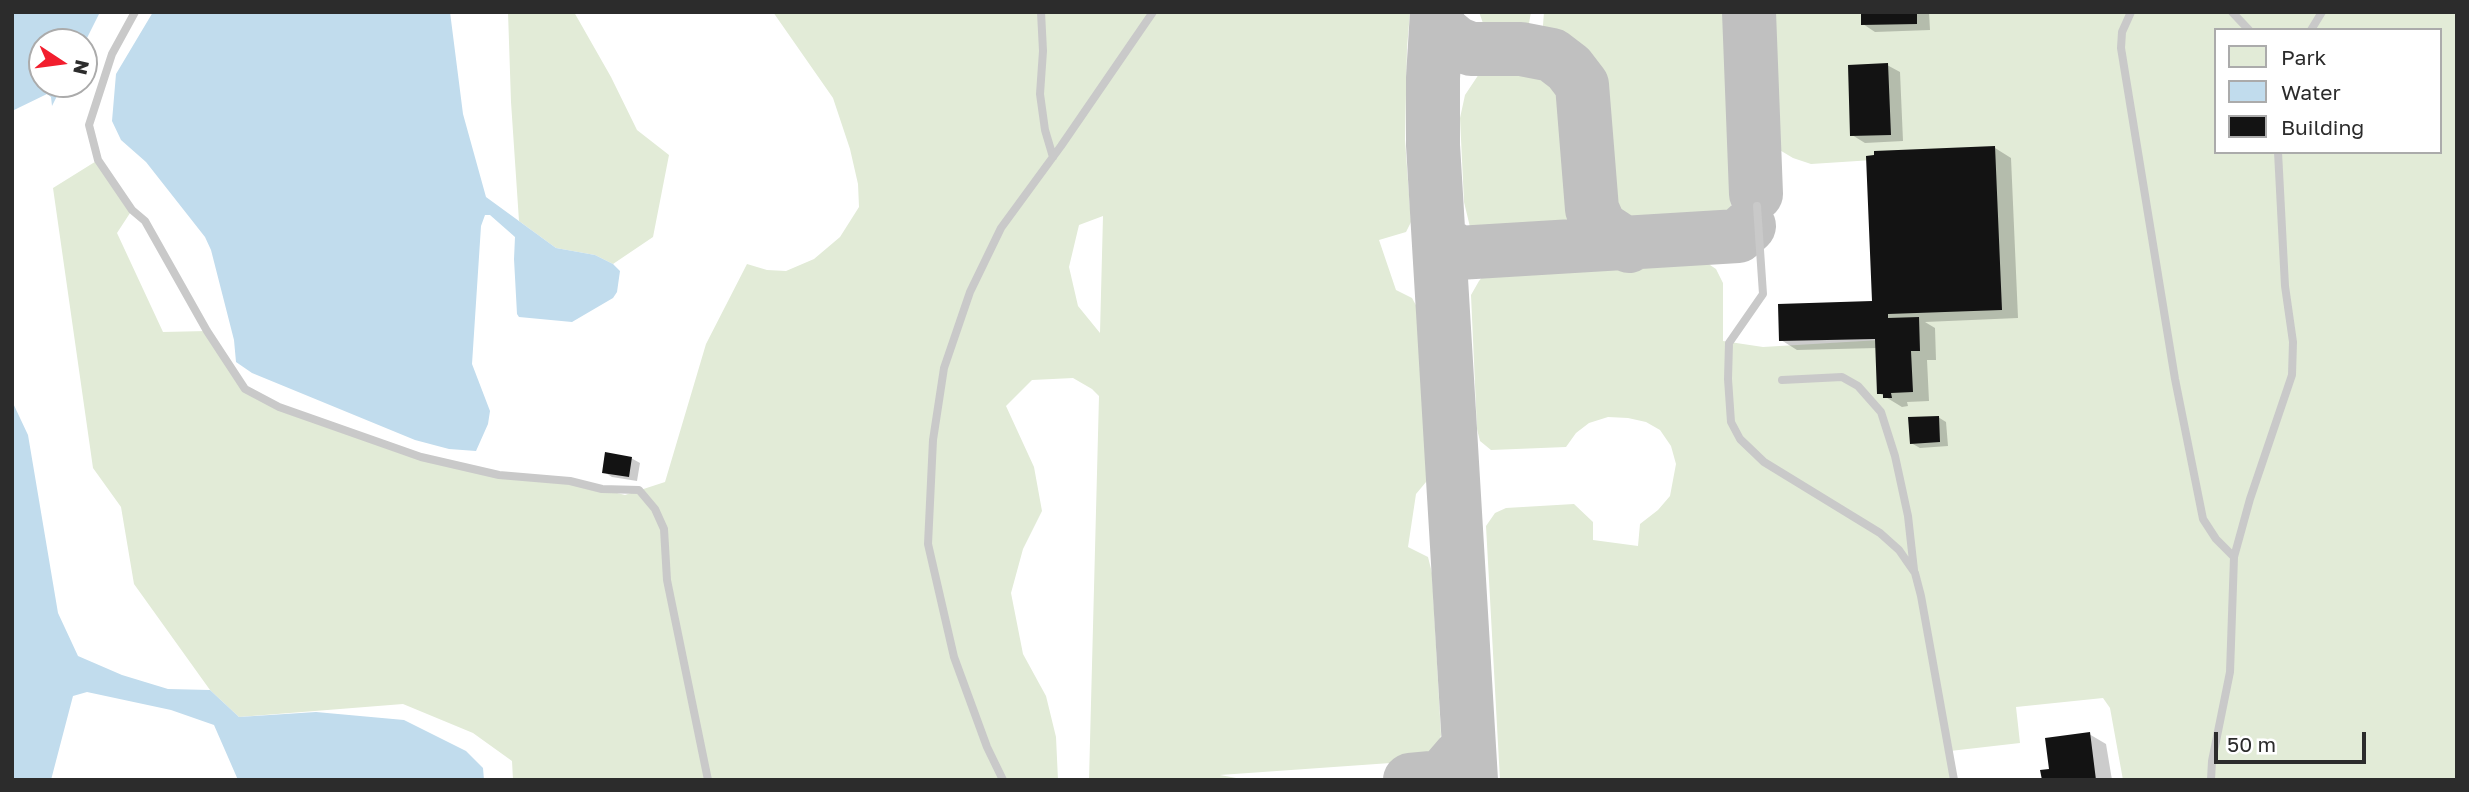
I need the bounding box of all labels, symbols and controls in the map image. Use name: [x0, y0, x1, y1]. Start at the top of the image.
north arrow: [28, 28, 98, 98]
legend: [2214, 28, 2441, 154]
text: Park: [2281, 44, 2326, 70]
text: N: [69, 58, 95, 77]
text: Water: [2281, 79, 2341, 105]
text: Building: [2281, 114, 2364, 140]
scale bar: [2217, 718, 2369, 762]
text: 50 m: [2227, 731, 2276, 757]

